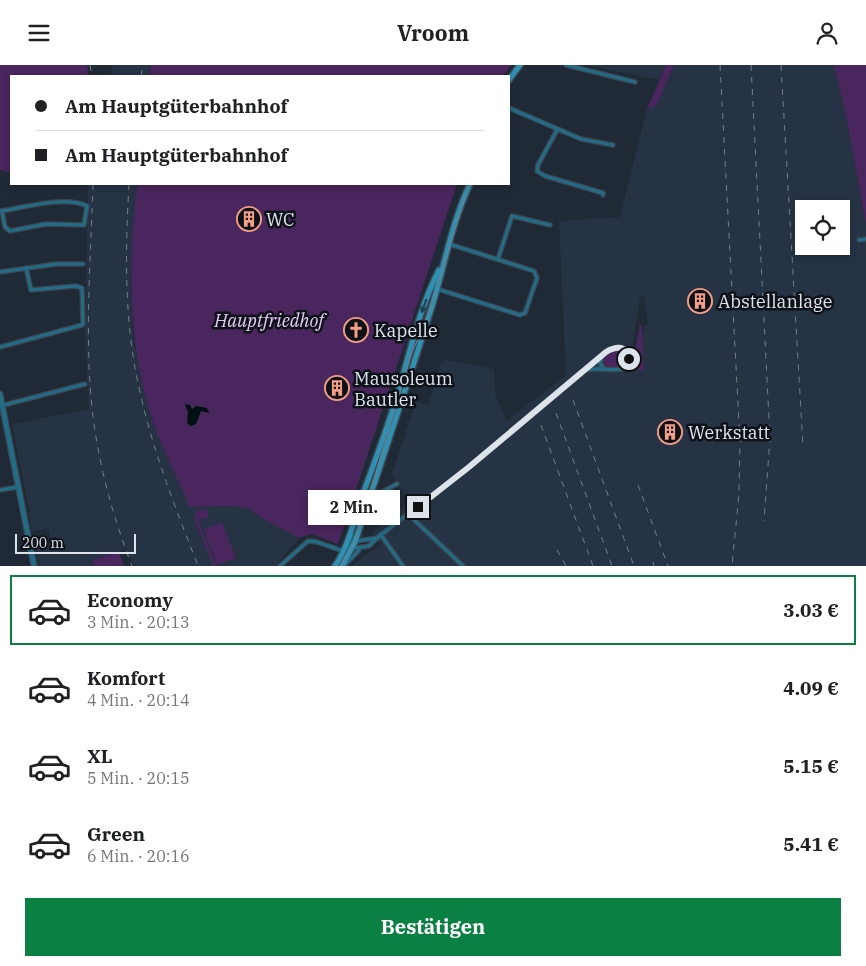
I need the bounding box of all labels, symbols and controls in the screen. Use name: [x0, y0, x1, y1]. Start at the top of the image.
text: Vroom: [397, 18, 469, 47]
icon: menu: [25, 19, 53, 47]
icon: person: [813, 19, 841, 47]
text: Am Hauptgüterbahnhof: [65, 94, 288, 118]
text: Am Hauptgüterbahnhof: [65, 143, 288, 167]
map controls: [795, 200, 850, 255]
button: locate: [795, 200, 850, 255]
building icon: WC: [236, 206, 262, 232]
place label: WC: [266, 208, 295, 231]
building icon: Abstellanlage: [687, 288, 713, 314]
place label: Abstellanlage: [718, 290, 832, 313]
one-way arrow: [420, 299, 428, 314]
park label: Hauptfriedhof: [213, 309, 327, 332]
church icon: Kapelle: [343, 317, 369, 343]
place label: Kapelle: [374, 319, 438, 342]
route start: [618, 348, 640, 370]
place label: Mausoleum Bautler: [354, 367, 453, 411]
building icon: Mausoleum Bautler: [324, 375, 350, 401]
building icon: Werkstatt: [657, 419, 683, 445]
place label: Werkstatt: [688, 421, 770, 444]
callout: 2 Min.: [308, 489, 400, 525]
route end: [407, 496, 429, 518]
text: 2 Min.: [330, 497, 378, 517]
scale bar: [15, 531, 136, 554]
text: 200 m: [22, 534, 64, 552]
icon: car: [27, 588, 72, 633]
text: Economy: [87, 588, 173, 612]
text: 3.03 €: [783, 598, 839, 622]
text: 3 Min. · 20:13: [87, 612, 190, 632]
icon: car: [27, 666, 72, 711]
text: Komfort: [87, 666, 165, 690]
text: 4.09 €: [783, 676, 839, 700]
text: 4 Min. · 20:14: [87, 690, 190, 710]
icon: car: [27, 744, 72, 789]
text: XL: [87, 744, 113, 768]
text: 5.15 €: [783, 754, 839, 778]
text: 5 Min. · 20:15: [87, 768, 190, 788]
icon: car: [27, 822, 72, 867]
text: Green: [87, 822, 145, 846]
text: 5.41 €: [783, 832, 839, 856]
text: 6 Min. · 20:16: [87, 846, 190, 866]
button: Bestätigen: [25, 898, 841, 956]

